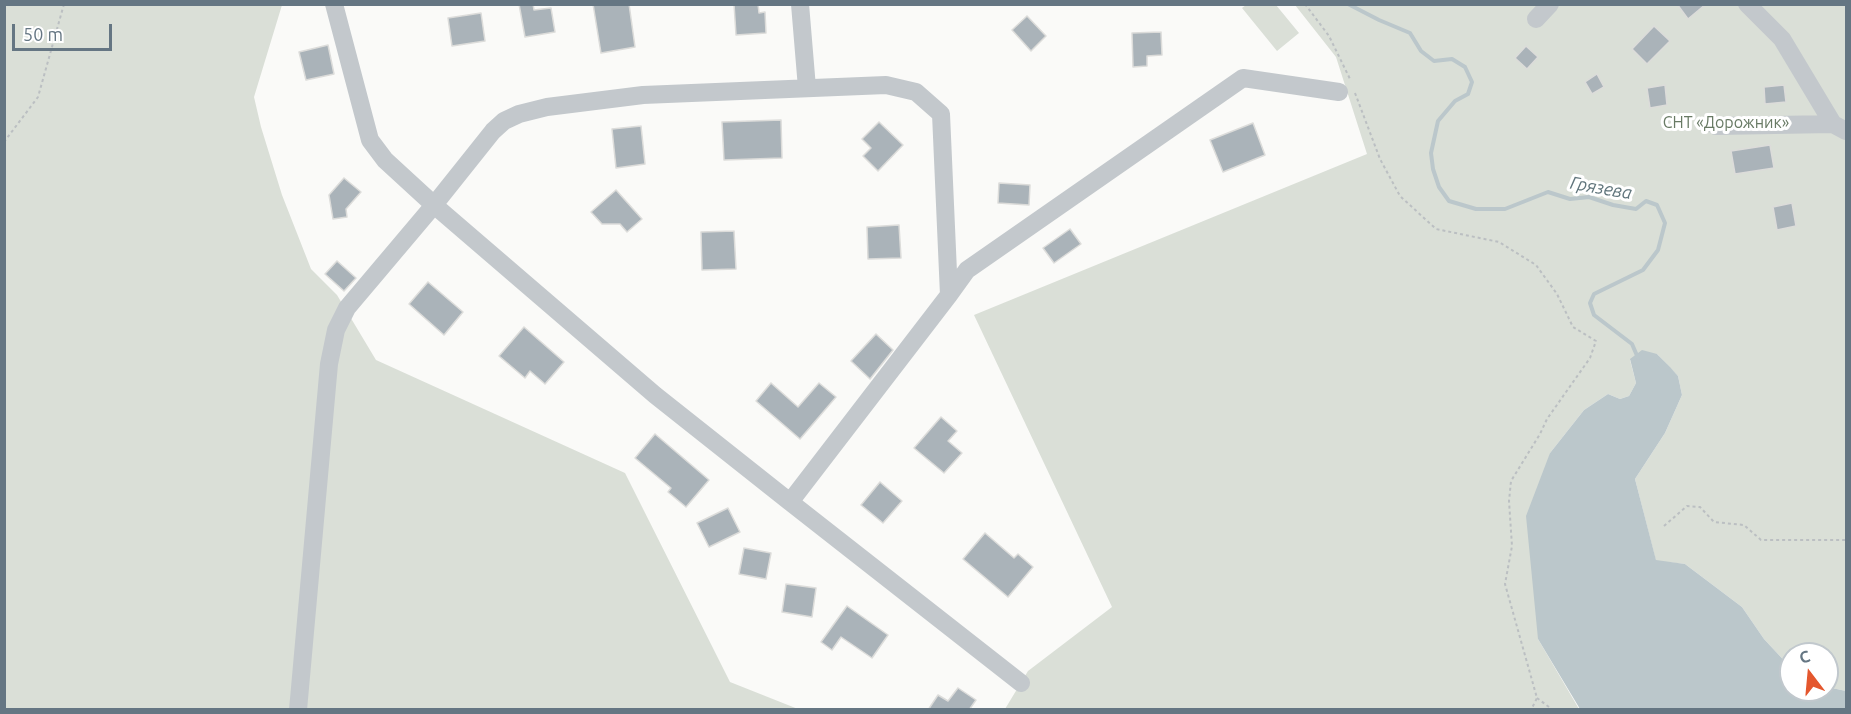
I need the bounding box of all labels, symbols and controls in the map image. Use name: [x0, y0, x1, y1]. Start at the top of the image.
scale bar: [15, 12, 116, 50]
text: 50 m: [23, 24, 63, 44]
park label: СНТ «Дорожник»: [1663, 113, 1789, 133]
water label: Грязева: [1568, 172, 1634, 204]
north arrow: [1779, 642, 1839, 702]
text: С: [1797, 647, 1812, 667]

